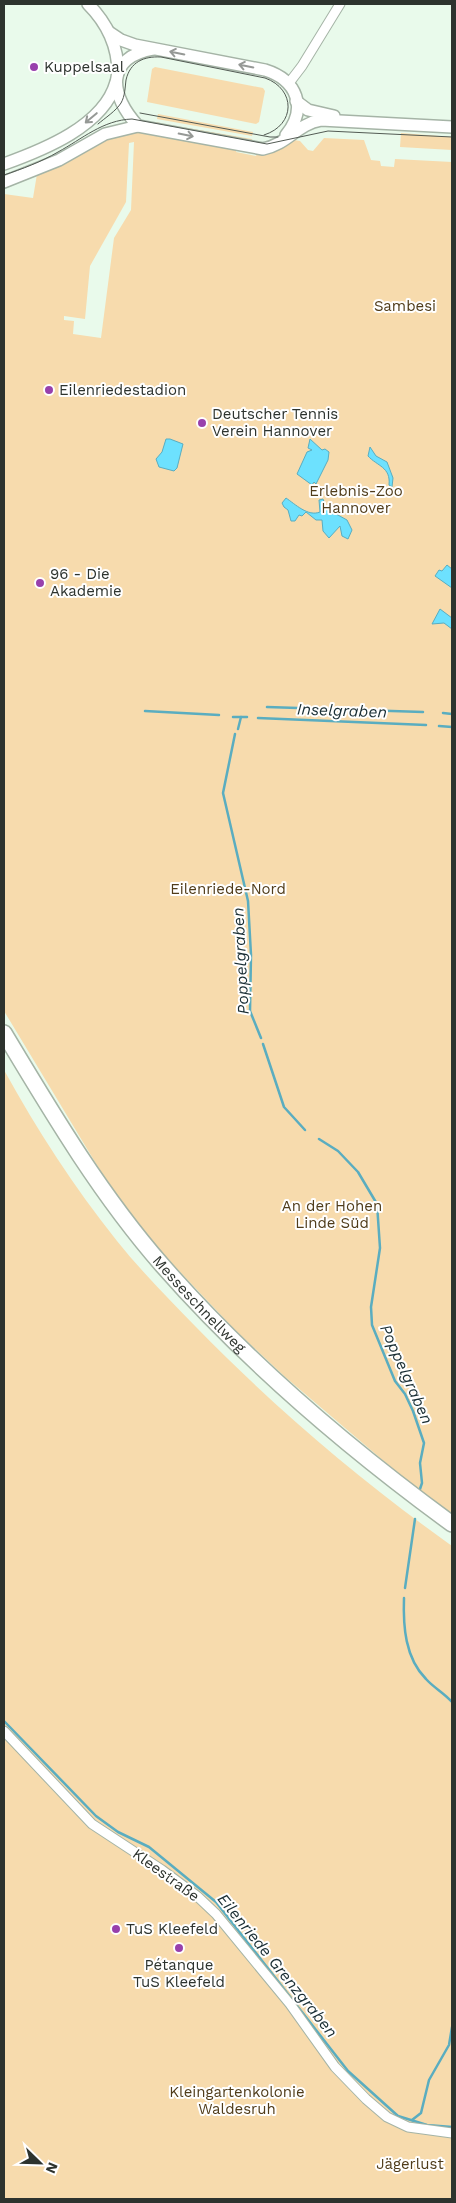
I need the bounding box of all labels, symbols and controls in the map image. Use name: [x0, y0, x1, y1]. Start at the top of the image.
one-way arrow: [169, 48, 185, 57]
place label: Kuppelsaal: [44, 58, 125, 76]
marker: Kuppelsaal: [28, 61, 40, 73]
one-way arrow: [238, 61, 254, 71]
one-way arrow: [85, 112, 98, 123]
one-way arrow: [178, 130, 194, 140]
park label: Sambesi: [374, 297, 436, 315]
place label: Eilenriedestadion: [59, 381, 186, 399]
marker: Eilenriedestadion: [43, 384, 55, 396]
place label: Deutscher Tennis Verein Hannover: [212, 405, 338, 440]
marker: Deutscher Tennis Verein Hannover: [196, 417, 208, 429]
park label: Erlebnis-Zoo Hannover: [309, 482, 403, 517]
place label: 96 - Die Akademie: [50, 565, 122, 600]
marker: 96 - Die Akademie: [34, 577, 46, 589]
water label: Inselgraben: [297, 699, 387, 722]
park label: Eilenriede-Nord: [170, 880, 286, 898]
water label: Poppelgraben: [228, 907, 253, 1015]
park label: An der Hohen Linde Süd: [282, 1197, 382, 1232]
street label: Messeschnellweg: [149, 1252, 249, 1356]
water label: Poppelgraben: [376, 1321, 437, 1427]
street label: Kleestraße: [129, 1845, 203, 1905]
water label: Eilenriede Grenzgraben: [214, 1889, 342, 2041]
place label: TuS Kleefeld: [126, 1920, 218, 1938]
marker: TuS Kleefeld: [110, 1923, 122, 1935]
marker: Pétanque TuS Kleefeld: [173, 1942, 185, 1954]
place label: Pétanque TuS Kleefeld: [133, 1956, 225, 1991]
park label: Kleingartenkolonie Waldesruh: [169, 2083, 305, 2118]
north arrow: [15, 2138, 65, 2188]
park label: Jägerlust: [376, 2155, 444, 2173]
text: N: [43, 2160, 61, 2176]

